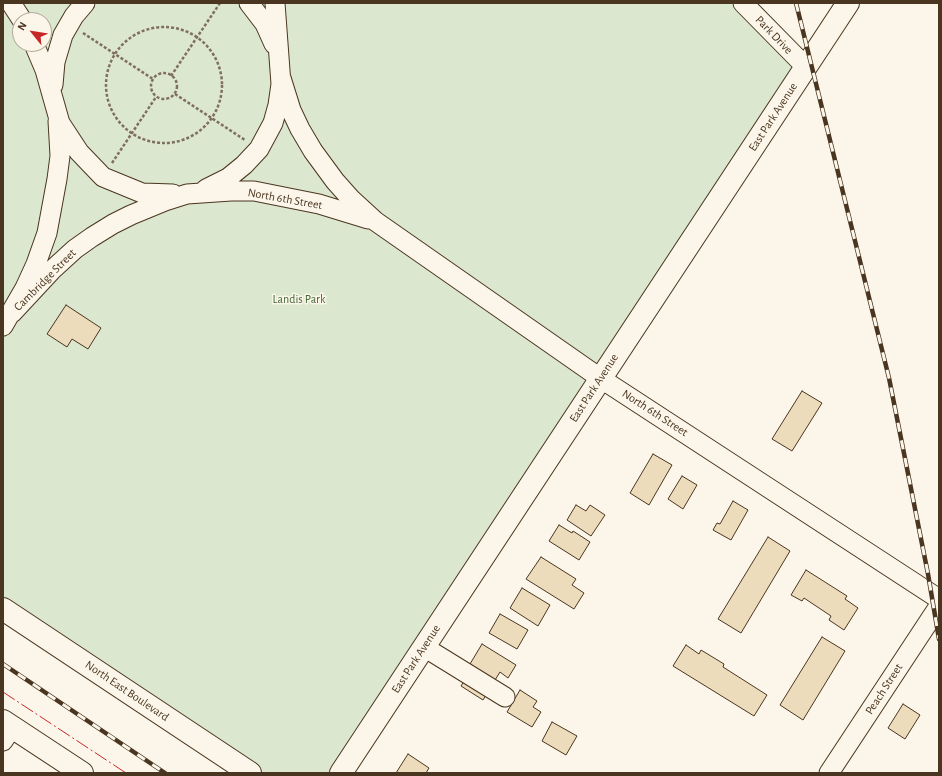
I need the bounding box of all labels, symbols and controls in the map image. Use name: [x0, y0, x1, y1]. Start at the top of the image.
north arrow: [12, 12, 52, 52]
street label: Park Drive: [752, 13, 796, 57]
text: N: [15, 20, 29, 32]
street label: East Park Avenue: [745, 80, 801, 154]
street label: North 6th Street: [247, 185, 323, 213]
street label: Cambridge Street: [11, 246, 79, 314]
park label: Landis Park: [273, 292, 325, 306]
street label: East Park Avenue: [566, 351, 622, 425]
street label: North 6th Street: [619, 386, 691, 440]
street label: East Park Avenue: [388, 622, 444, 696]
street label: North East Boulevard: [82, 658, 172, 724]
street label: Peach Street: [862, 661, 906, 717]

